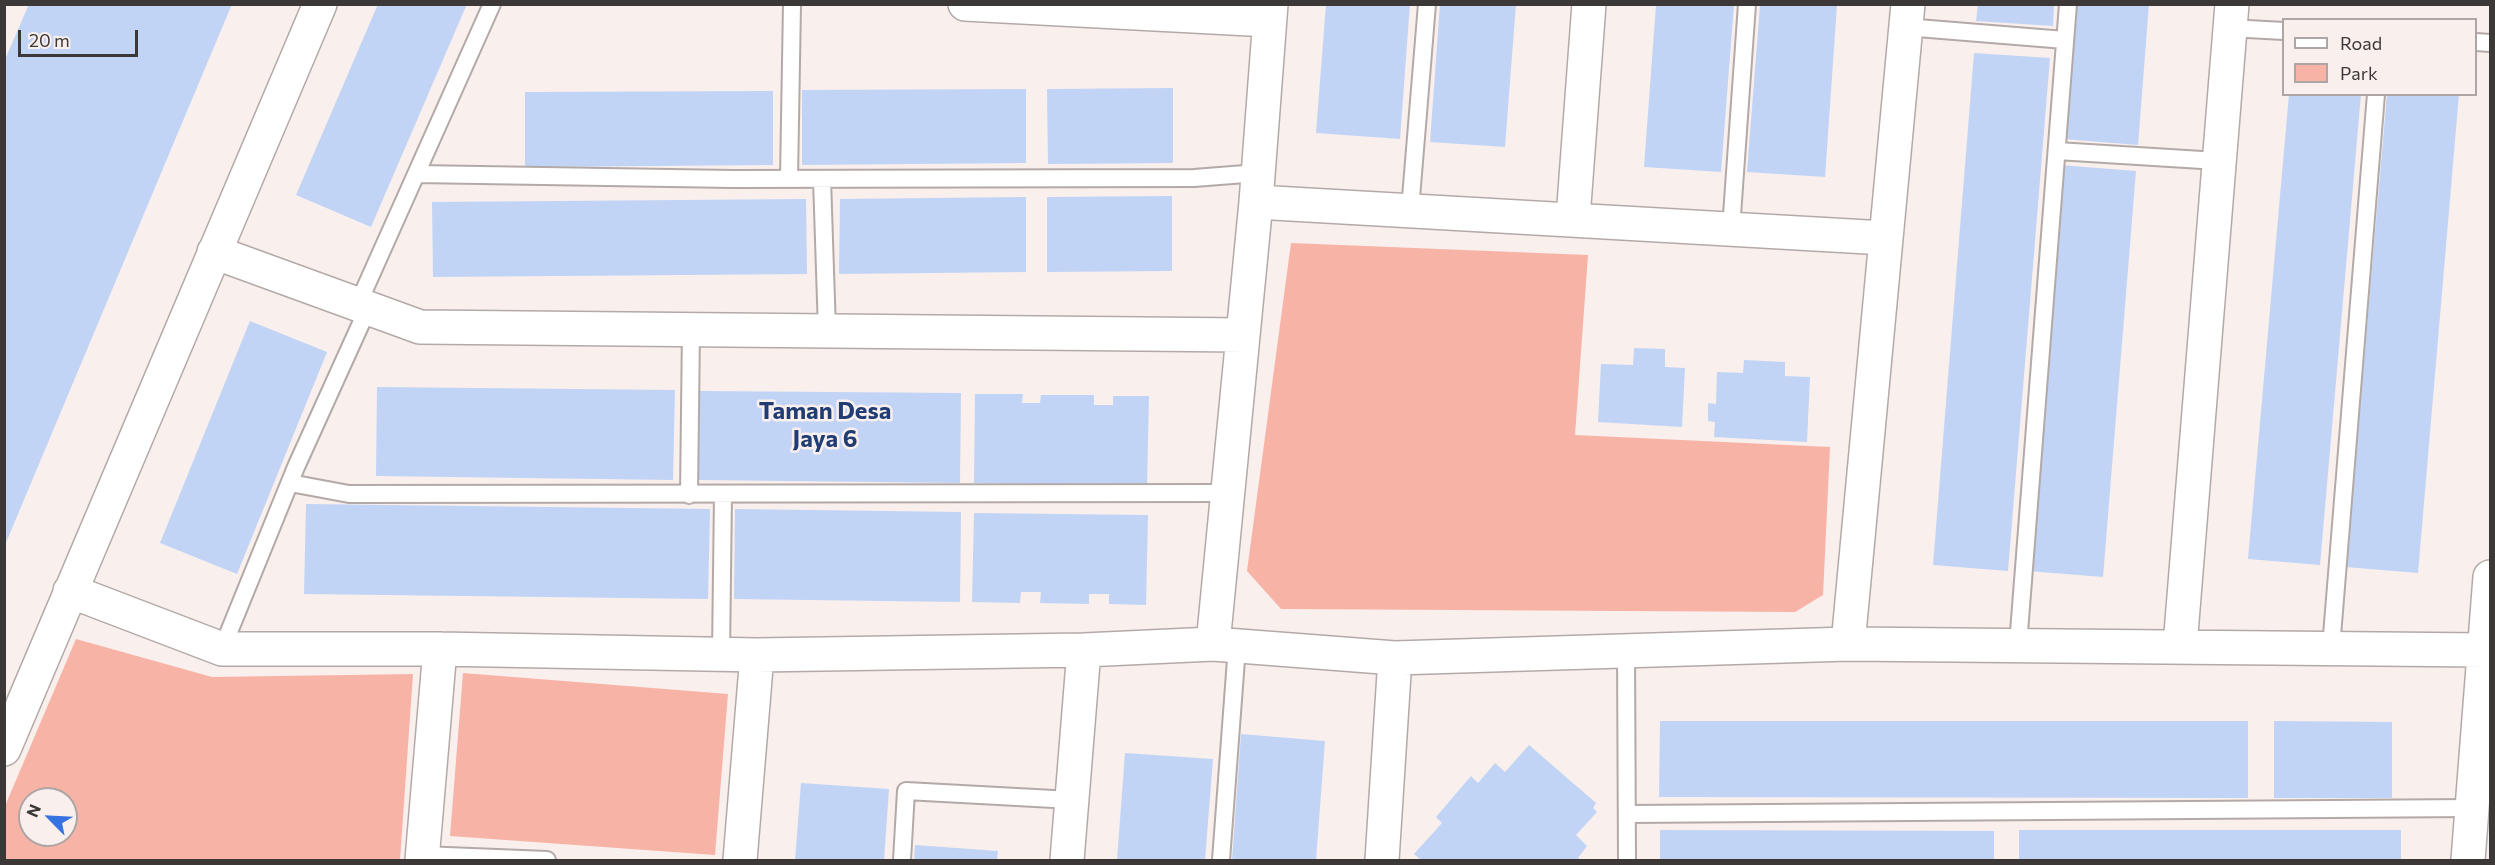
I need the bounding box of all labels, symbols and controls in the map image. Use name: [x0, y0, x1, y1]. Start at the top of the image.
scale bar: [21, 18, 141, 56]
legend: [2282, 18, 2477, 96]
text: 20 m: [29, 29, 70, 51]
text: Road: [2340, 32, 2382, 54]
text: Park: [2340, 62, 2378, 84]
district label: Taman Desa Jaya 6: [759, 397, 891, 453]
north arrow: [18, 787, 78, 847]
text: N: [22, 801, 44, 820]

